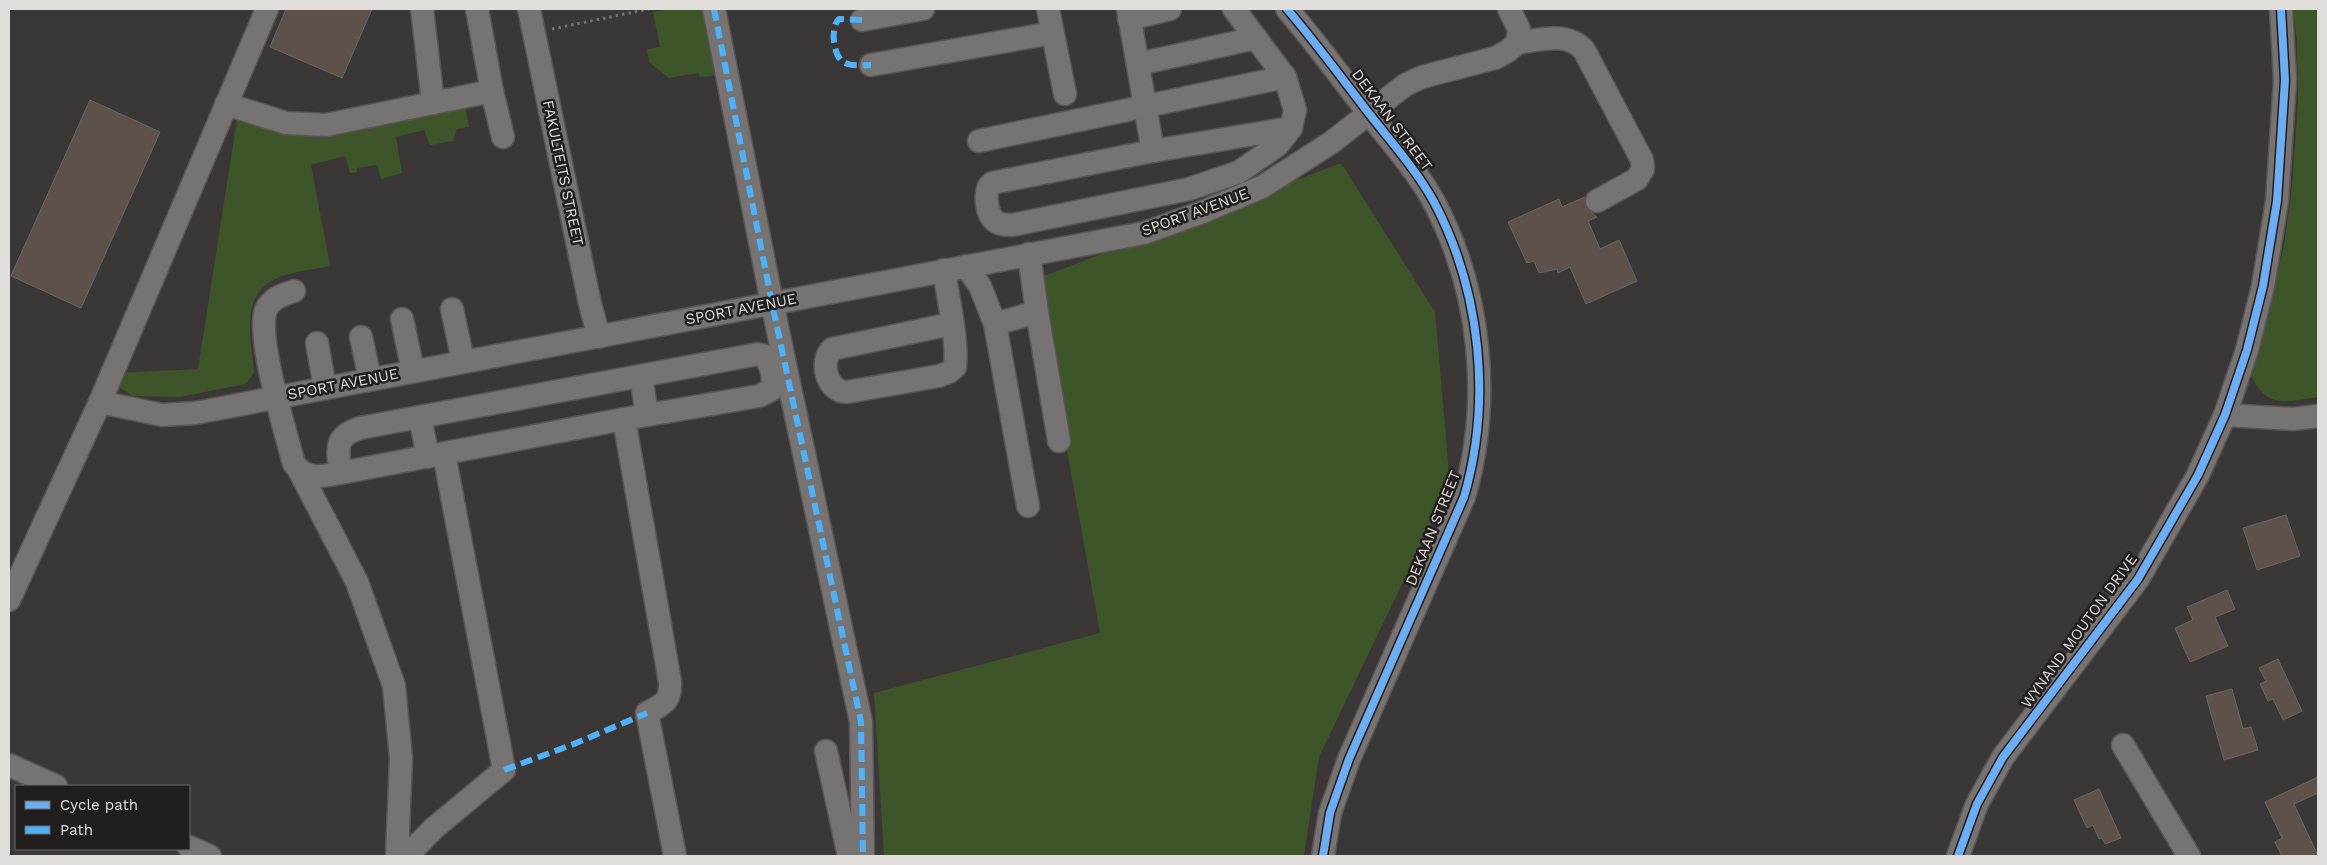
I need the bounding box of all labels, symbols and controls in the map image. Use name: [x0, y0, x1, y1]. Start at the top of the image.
street label: DEKAAN STREET: [1348, 66, 1436, 174]
street label: FAKULTEITS STREET: [539, 99, 587, 247]
street label: SPORT AVENUE: [1139, 184, 1251, 240]
street label: SPORT AVENUE: [684, 289, 798, 329]
street label: SPORT AVENUE: [286, 364, 400, 404]
street label: DEKAAN STREET: [1402, 468, 1464, 588]
street label: WYNAND MOUTON DRIVE: [2017, 551, 2141, 711]
legend: [15, 785, 190, 850]
text: Cycle path: [60, 796, 138, 814]
text: Path: [60, 821, 93, 839]

